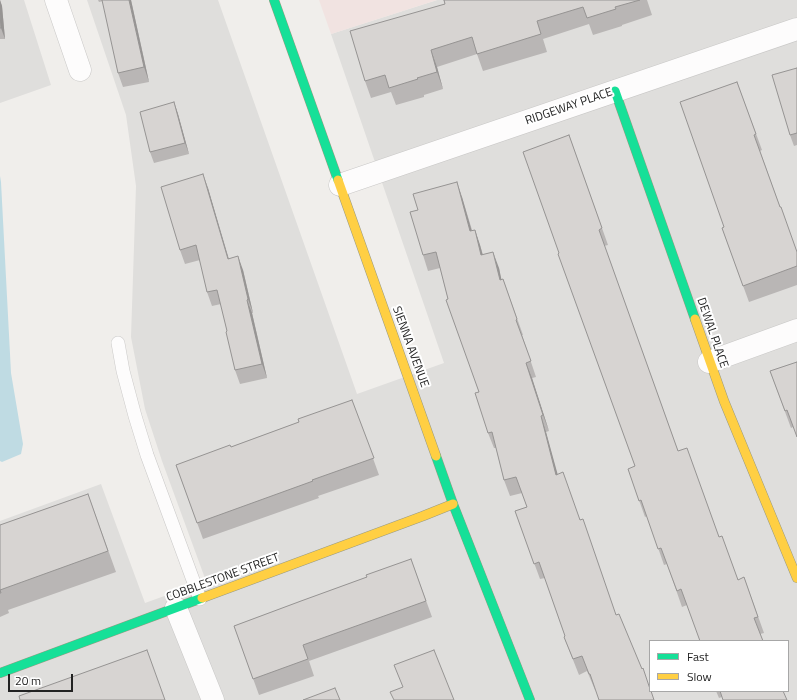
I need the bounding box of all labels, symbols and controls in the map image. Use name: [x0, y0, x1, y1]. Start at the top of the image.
street label: RIDGEWAY PLACE: [524, 85, 614, 129]
street label: DEWAL PLACE: [693, 296, 731, 370]
street label: SIENNA AVENUE: [389, 305, 431, 389]
street label: COBBLESTONE STREET: [165, 551, 281, 605]
legend: [649, 640, 789, 692]
text: Fast: [687, 647, 709, 666]
scale bar: [10, 666, 75, 692]
text: Slow: [687, 667, 712, 686]
text: 20 m: [15, 671, 41, 690]

